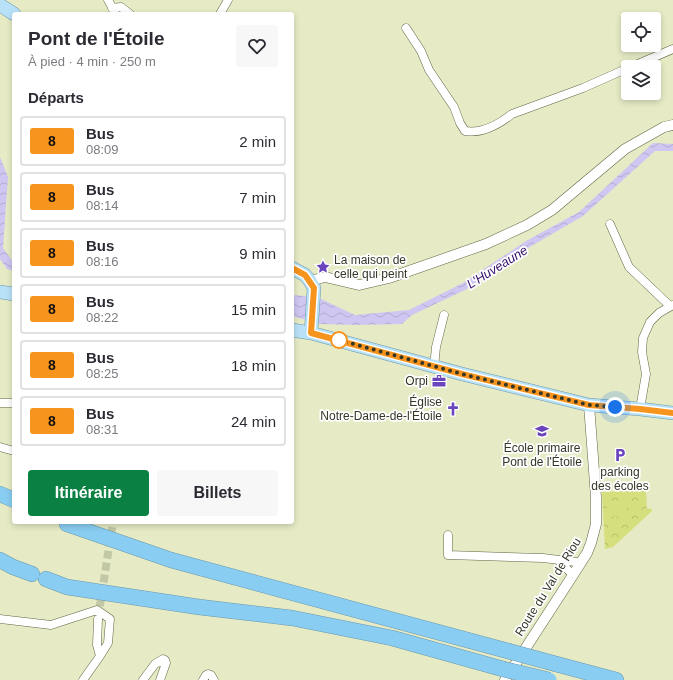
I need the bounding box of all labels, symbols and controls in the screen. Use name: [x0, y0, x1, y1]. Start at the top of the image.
map controls: [621, 12, 661, 100]
button: locate: [621, 12, 661, 52]
button: heart: [236, 25, 278, 67]
text: Pont de l'Étoile: [28, 28, 164, 49]
text: À pied · 4 min · 250 m: [28, 54, 156, 69]
button: layers: [621, 60, 661, 100]
text: Départs: [28, 89, 84, 106]
text: Bus: [86, 125, 114, 142]
text: 8: [48, 133, 56, 149]
text: 2 min: [239, 133, 276, 150]
text: 08:09: [86, 142, 119, 157]
text: Bus: [86, 181, 114, 198]
text: 8: [48, 189, 56, 205]
text: 7 min: [239, 189, 276, 206]
text: 08:14: [86, 198, 119, 213]
text: Bus: [86, 237, 114, 254]
water label: L'Huveaune: [464, 242, 530, 292]
text: 8: [48, 245, 56, 261]
text: 9 min: [239, 245, 276, 262]
place label: La maison de celle qui peint: [334, 253, 408, 281]
text: 08:16: [86, 254, 119, 269]
place icon: La maison de celle qui peint: [315, 259, 331, 275]
text: Bus: [86, 293, 114, 310]
text: 8: [48, 301, 56, 317]
text: 15 min: [231, 301, 276, 318]
text: 08:22: [86, 310, 119, 325]
unlabelled marker: [330, 331, 348, 349]
text: Bus: [86, 349, 114, 366]
text: 8: [48, 357, 56, 373]
text: 18 min: [231, 357, 276, 374]
text: 08:25: [86, 366, 119, 381]
office icon: Orpi: [431, 373, 447, 389]
place label: Orpi: [405, 374, 428, 388]
place label: Église Notre-Dame-de-l'Étoile: [320, 394, 442, 423]
your location: [605, 397, 625, 417]
church icon: Église Notre-Dame-de-l'Étoile: [445, 401, 461, 417]
text: Bus: [86, 405, 114, 422]
text: 8: [48, 413, 56, 429]
text: 24 min: [231, 413, 276, 430]
text: 08:31: [86, 422, 119, 437]
school or university icon: École primaire Pont de l'Étoile: [534, 423, 550, 439]
place label: École primaire Pont de l'Étoile: [502, 440, 582, 469]
parking icon: parking des écoles: [612, 447, 628, 463]
place label: parking des écoles: [591, 465, 649, 493]
button: Itinéraire: [28, 470, 149, 516]
button: Billets: [157, 470, 278, 516]
street label: Route du Val de Riou: [512, 535, 584, 639]

